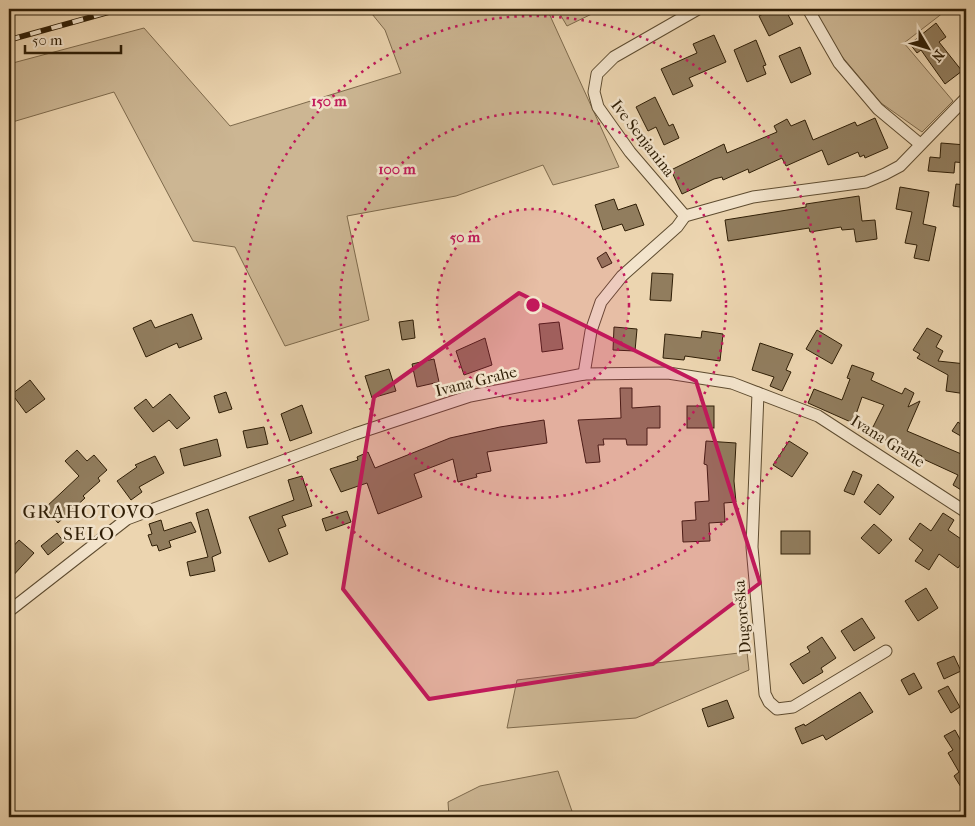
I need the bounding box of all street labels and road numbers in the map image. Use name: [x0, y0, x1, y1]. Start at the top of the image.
street label: Ive Senjanina: [607, 96, 679, 181]
street label: Ivana Grahe: [433, 362, 519, 400]
street label: Ivana Grahe: [847, 411, 929, 471]
street label: Dugoreška: [729, 579, 755, 655]

